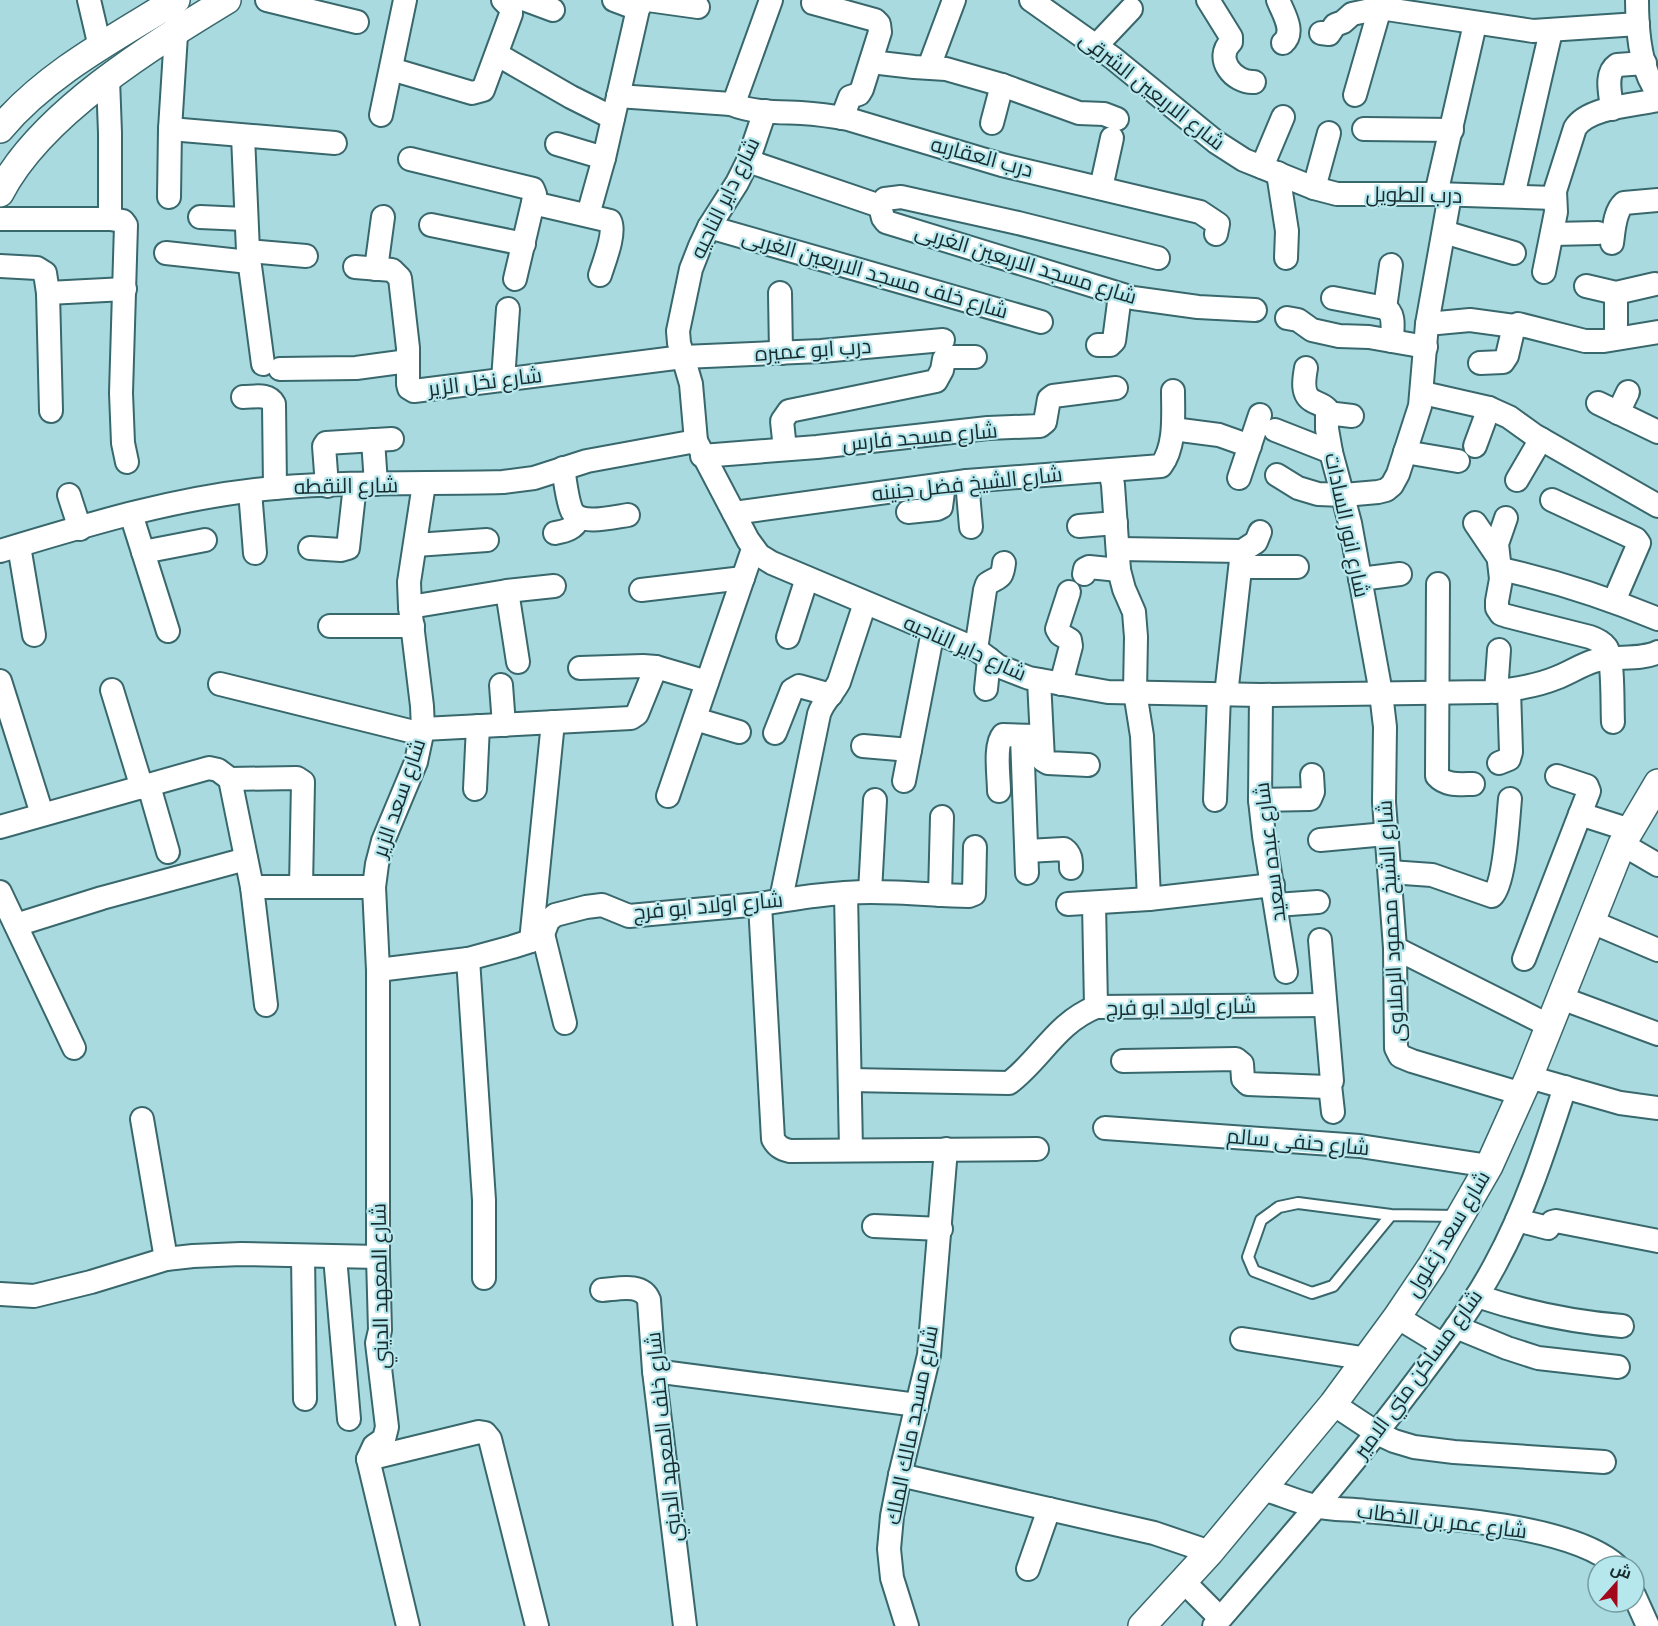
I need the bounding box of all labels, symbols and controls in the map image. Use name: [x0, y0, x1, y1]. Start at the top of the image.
street label: شارع الاربعين الشرقى: [1073, 26, 1230, 157]
street label: درب العقاربه: [928, 131, 1036, 182]
street label: شارع داير الناحيه: [684, 133, 766, 263]
street label: درب الطويل: [1365, 181, 1463, 209]
street label: شارع مسجد الاربعين الغربى: [912, 218, 1140, 311]
street label: شارع خلف مسجد الاربعين الغربى: [739, 224, 1011, 325]
street label: درب ابو عميره: [754, 333, 872, 366]
street label: شارع نخل الزير: [426, 362, 544, 403]
street label: شارع مسجد فارس: [841, 417, 999, 458]
street label: شارع انور السادات: [1318, 450, 1375, 600]
street label: شارع الشيخ فضل جنينه: [870, 461, 1064, 508]
street label: شارع النقطه: [294, 472, 398, 501]
street label: شارع داير الناحيه: [899, 609, 1030, 688]
street label: شارع سعد الزير: [366, 735, 432, 862]
street label: شارع عبده سعيد: [1249, 781, 1292, 923]
street label: شارع الشيخ محمود الرملاوى: [1372, 799, 1411, 1043]
street label: شارع اولاد ابو فرج: [632, 886, 784, 927]
street label: شارع اولاد ابو فرج: [1106, 993, 1256, 1022]
street label: شارع حنفى سالم: [1225, 1123, 1371, 1162]
street label: شارع سعد زغلول: [1400, 1166, 1497, 1302]
street label: شارع المعهد الديني: [366, 1203, 397, 1369]
street label: شارع مساكن مني الامير: [1347, 1284, 1490, 1466]
street label: شارع مسجد مالك الملك: [880, 1323, 945, 1527]
street label: شارع خلف المعهد الديني: [640, 1330, 691, 1543]
street label: شارع عمر بن الخطاب: [1355, 1498, 1528, 1545]
north arrow: [1586, 1554, 1646, 1614]
text: ش: [1608, 1558, 1634, 1583]

